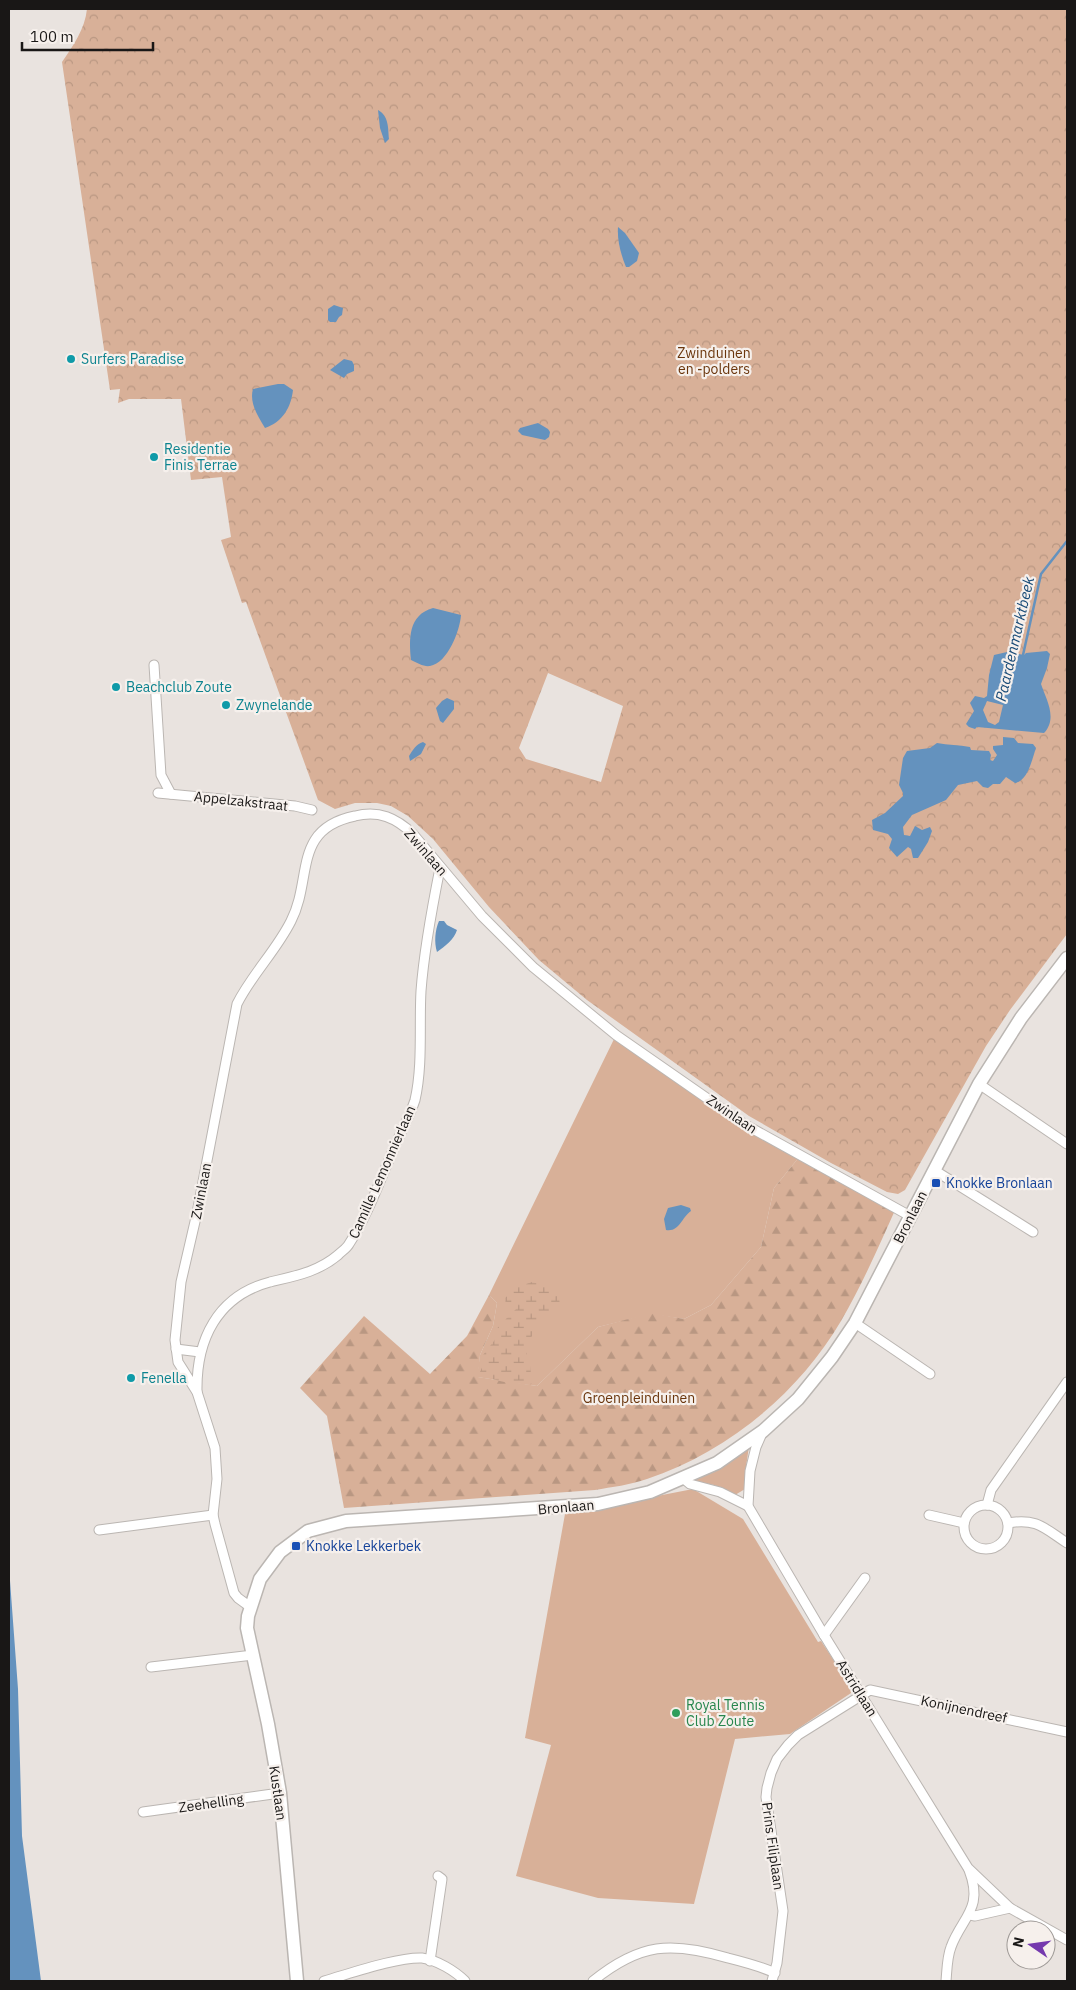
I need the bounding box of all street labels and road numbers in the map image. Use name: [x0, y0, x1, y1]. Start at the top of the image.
street label: Appelzakstraat: [193, 787, 289, 815]
street label: Zwinlaan: [400, 825, 452, 879]
street label: Zwinlaan: [703, 1091, 761, 1137]
street label: Camille Lemonnierlaan: [344, 1103, 420, 1241]
street label: Zwinlaan: [187, 1161, 215, 1221]
street label: Bronlaan: [889, 1188, 931, 1246]
street label: Bronlaan: [537, 1496, 595, 1518]
street label: Astridlaan: [832, 1656, 882, 1720]
street label: Konijnendreef: [919, 1691, 1009, 1727]
street label: Kustlaan: [265, 1764, 291, 1822]
street label: Zeehelling: [177, 1789, 245, 1816]
street label: Prins Filiplaan: [758, 1801, 788, 1891]

